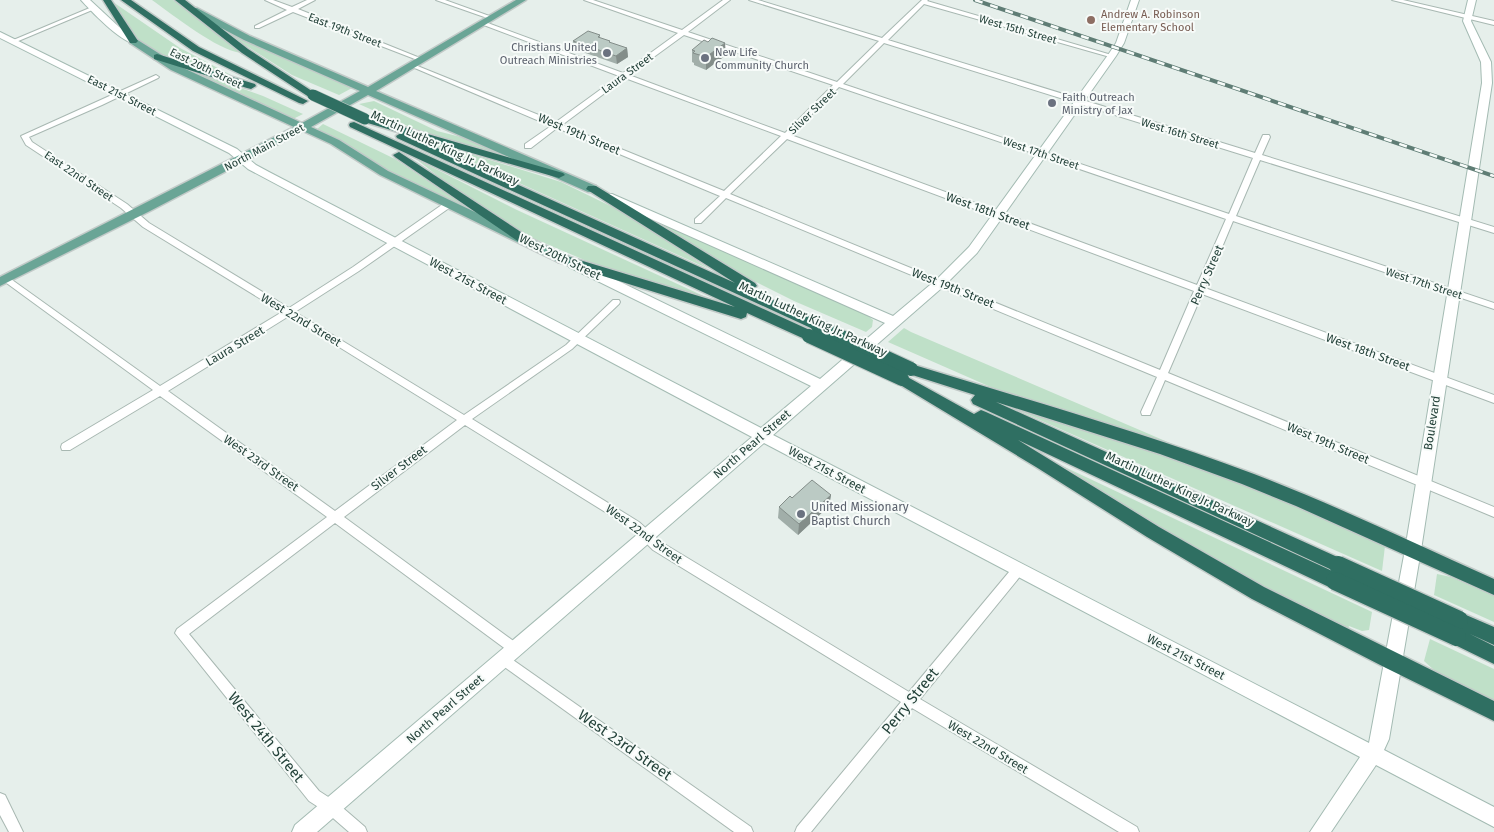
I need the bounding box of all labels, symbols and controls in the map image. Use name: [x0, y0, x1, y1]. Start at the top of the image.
place label: Andrew A. Robinson Elementary School: [1101, 8, 1200, 34]
street label: East 19th Street: [306, 11, 383, 50]
street label: West 15th Street: [977, 12, 1058, 47]
marker: Andrew A. Robinson Elementary School: [1085, 14, 1097, 26]
place label: Christians United Outreach Ministries: [500, 41, 597, 67]
street label: East 20th Street: [168, 45, 244, 91]
place label: New Life Community Church: [715, 46, 809, 72]
marker: Christians United Outreach Ministries: [601, 47, 613, 59]
street label: Laura Street: [599, 50, 656, 96]
marker: New Life Community Church: [699, 52, 711, 64]
street label: East 21st Street: [85, 73, 158, 118]
street label: Silver Street: [786, 86, 839, 137]
place label: Faith Outreach Ministry of Jax: [1062, 91, 1135, 117]
marker: Faith Outreach Ministry of Jax: [1046, 97, 1058, 109]
street label: Martin Luther King Jr. Parkway: [369, 108, 521, 189]
street label: West 19th Street: [536, 110, 623, 158]
street label: West 16th Street: [1139, 115, 1220, 152]
street label: North Main Street: [222, 121, 306, 174]
street label: West 17th Street: [1001, 134, 1081, 173]
street label: East 22nd Street: [42, 149, 116, 204]
street label: West 18th Street: [944, 189, 1033, 233]
street label: West 20th Street: [517, 231, 604, 283]
street label: Perry Street: [1188, 242, 1227, 307]
street label: West 21st Street: [427, 255, 510, 308]
street label: West 19th Street: [910, 265, 997, 311]
street label: West 17th Street: [1384, 265, 1464, 302]
street label: Martin Luther King Jr. Parkway: [737, 279, 889, 360]
street label: West 22nd Street: [258, 290, 344, 350]
street label: Laura Street: [203, 323, 267, 369]
street label: West 18th Street: [1324, 330, 1413, 374]
street label: Boulevard: [1421, 395, 1443, 451]
street label: North Pearl Street: [710, 406, 794, 481]
street label: West 19th Street: [1285, 419, 1372, 467]
street label: West 23rd Street: [221, 432, 302, 494]
street label: Silver Street: [368, 442, 430, 493]
street label: West 21st Street: [786, 444, 869, 497]
street label: Martin Luther King Jr. Parkway: [1104, 449, 1256, 530]
place label: United Missionary Baptist Church: [811, 500, 909, 528]
street label: West 22nd Street: [603, 502, 686, 567]
marker: United Missionary Baptist Church: [795, 508, 807, 520]
street label: West 21st Street: [1145, 631, 1228, 683]
street label: Perry Street: [878, 664, 943, 738]
street label: North Pearl Street: [403, 671, 487, 746]
street label: West 24th Street: [224, 688, 308, 786]
street label: West 23rd Street: [575, 706, 676, 784]
street label: West 22nd Street: [945, 717, 1031, 777]

